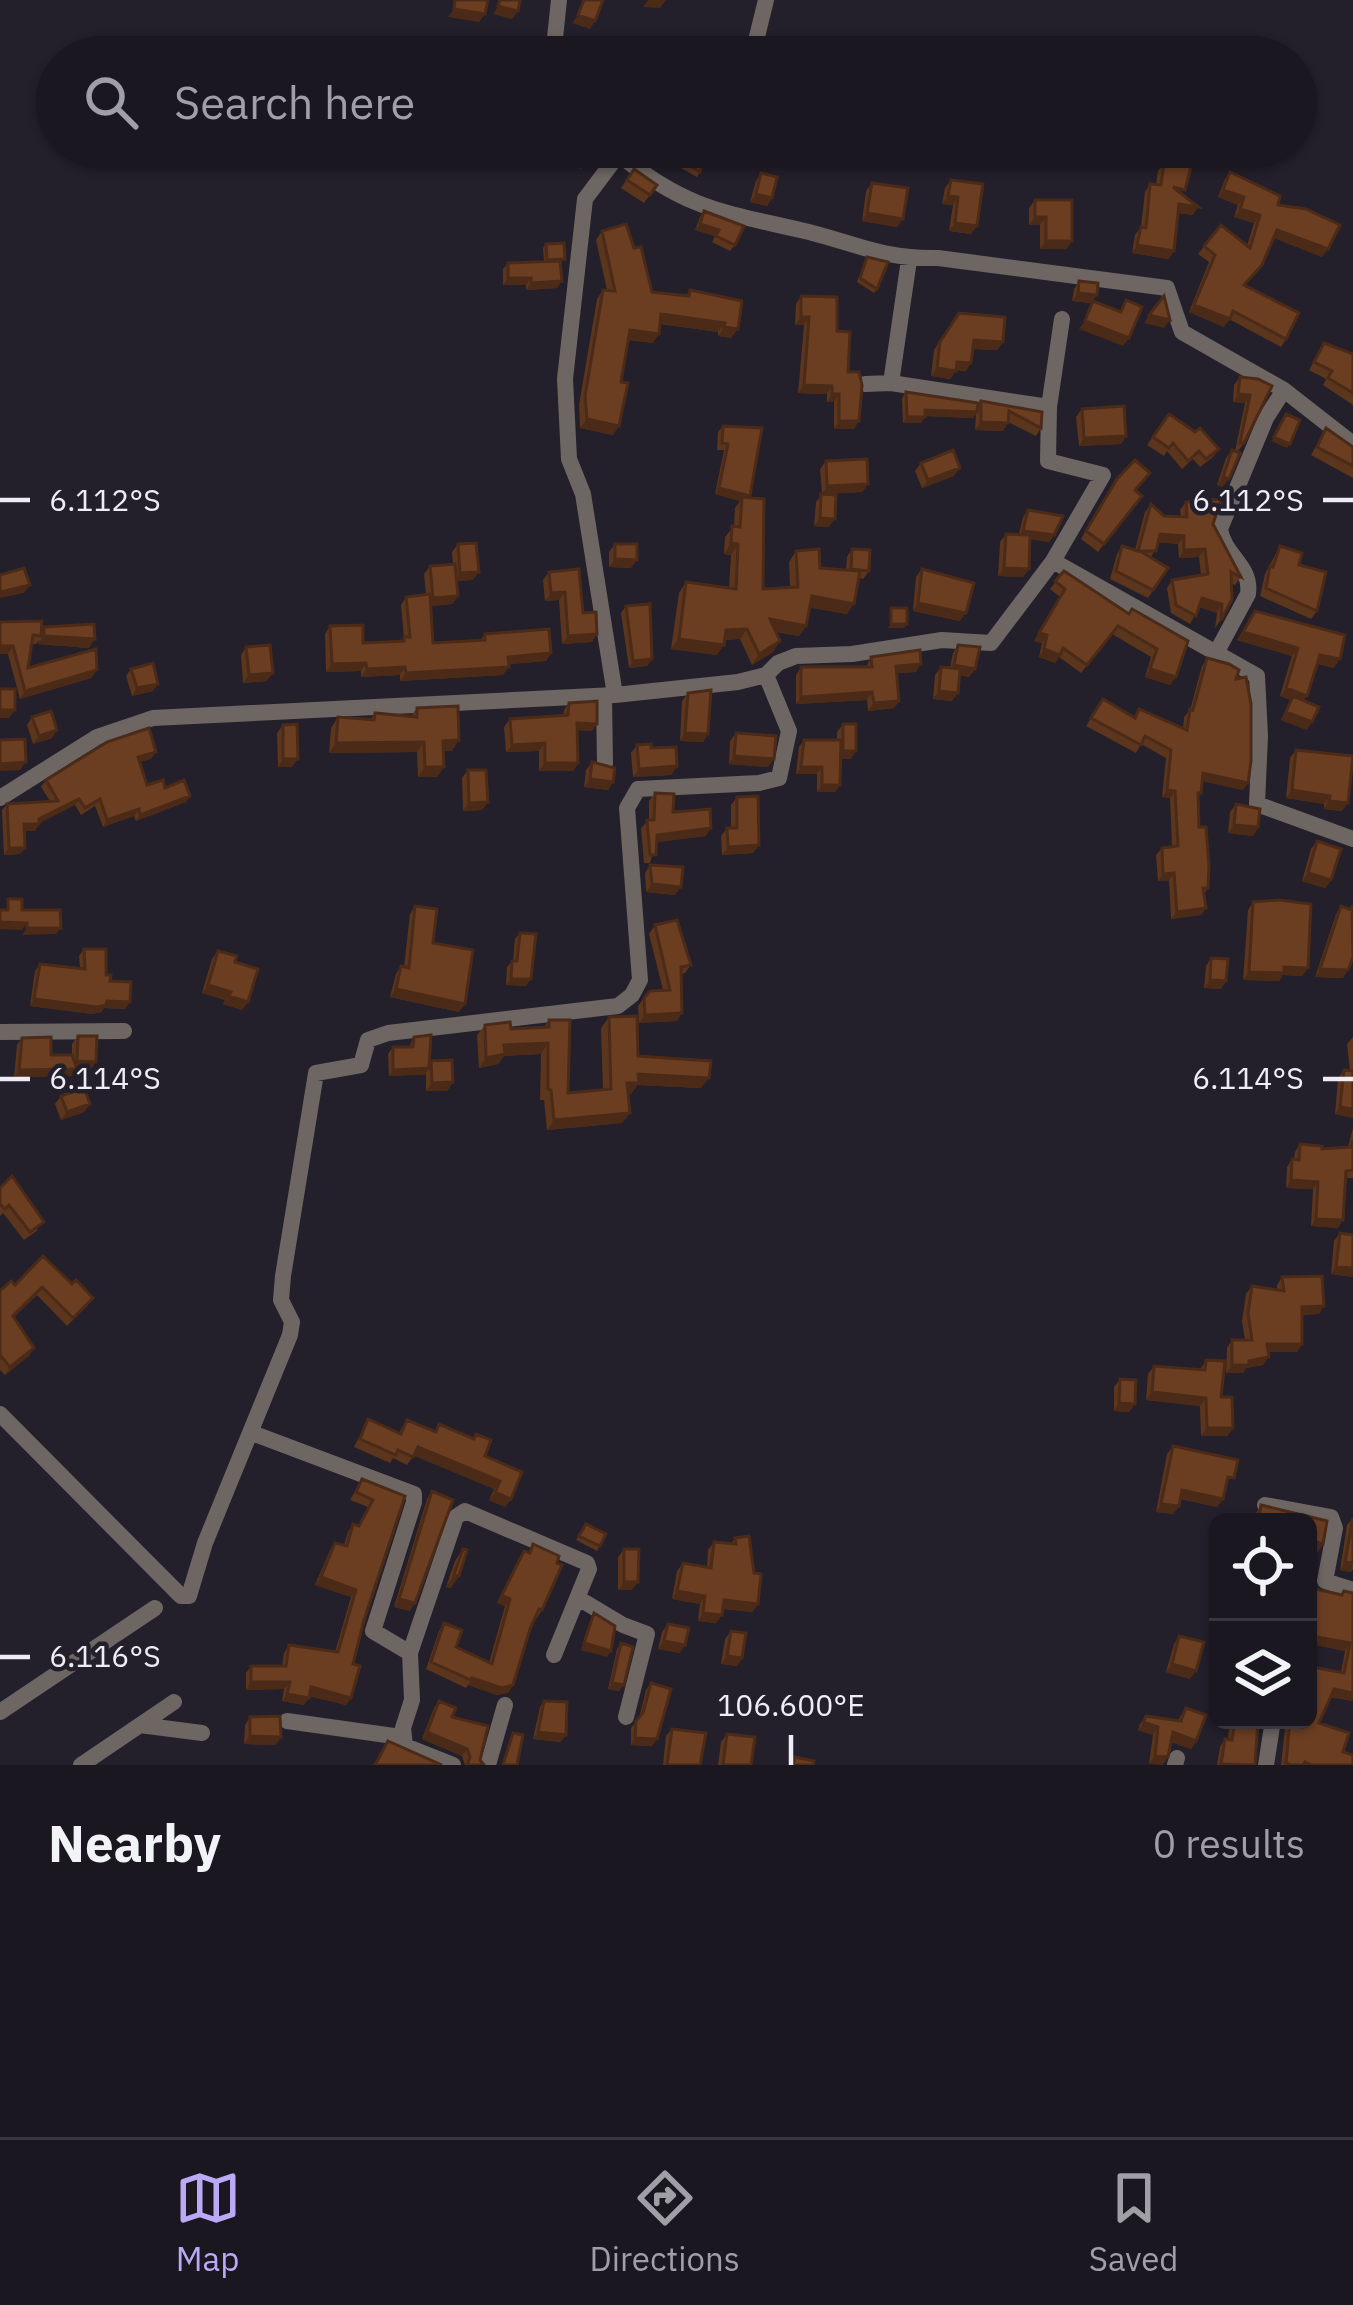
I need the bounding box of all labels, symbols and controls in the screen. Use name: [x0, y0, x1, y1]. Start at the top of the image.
search box: [36, 36, 1317, 168]
icon: search: [78, 69, 144, 135]
text: Search here: [174, 73, 415, 131]
text: 6.112°S: [49, 480, 161, 519]
text: 6.112°S: [1192, 480, 1304, 519]
text: 6.114°S: [49, 1058, 161, 1097]
text: 6.114°S: [1192, 1058, 1304, 1097]
map controls: [1209, 1513, 1317, 1729]
button: locate: [1209, 1513, 1317, 1621]
button: layers: [1209, 1621, 1317, 1729]
text: 6.116°S: [49, 1636, 161, 1675]
text: 106.600°E: [717, 1685, 865, 1724]
text: Nearby: [48, 1810, 221, 1876]
text: 0 results: [1153, 1818, 1305, 1869]
tab: Map: [175, 2165, 241, 2280]
tab: Directions: [590, 2165, 740, 2280]
tab: Saved: [1089, 2165, 1178, 2280]

